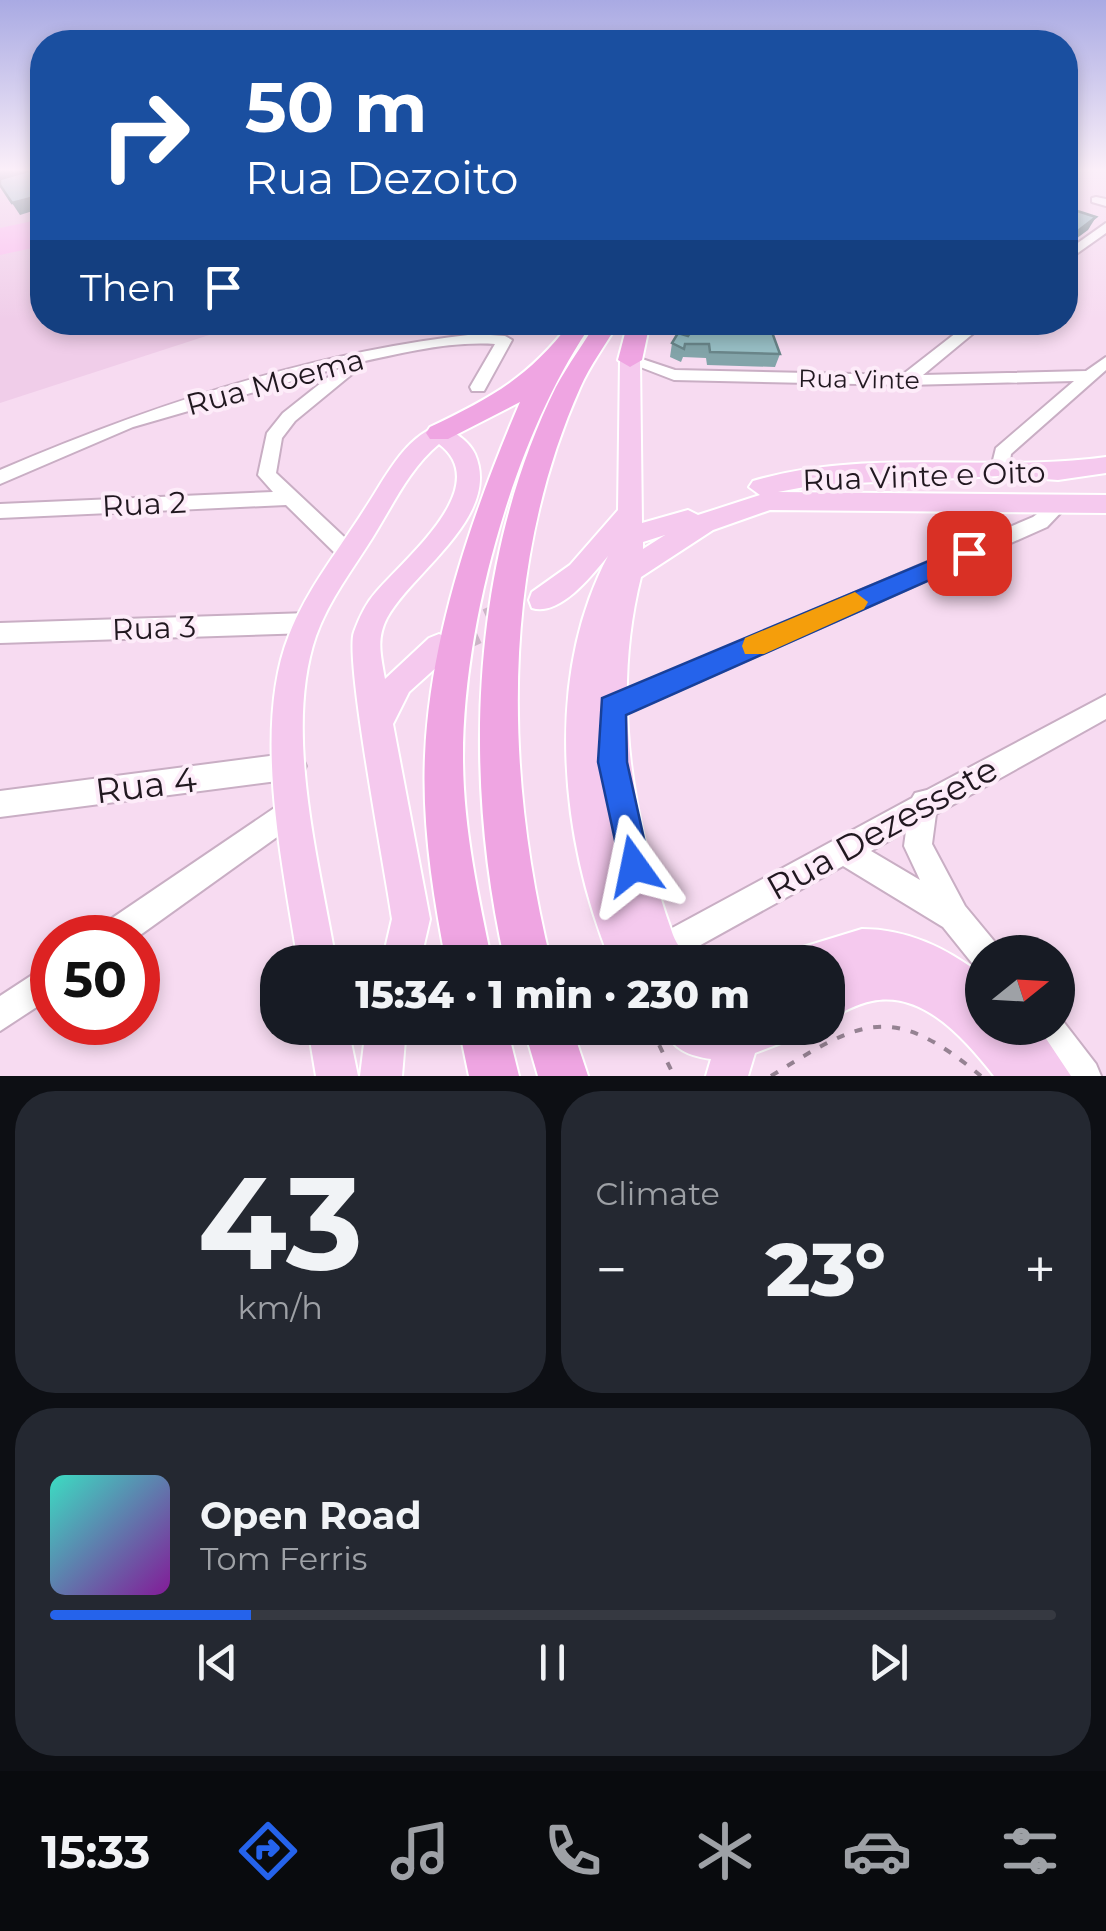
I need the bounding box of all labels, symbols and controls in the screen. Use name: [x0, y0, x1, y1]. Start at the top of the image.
text: 50 m: [245, 64, 427, 150]
icon: right: [80, 70, 210, 200]
text: Rua Dezoito: [245, 150, 518, 205]
icon: arrive: [196, 260, 251, 315]
text: Then: [80, 264, 176, 311]
street label: Rua Moema: [182, 341, 368, 423]
street label: Rua Vinte: [798, 363, 920, 395]
street label: Rua Vinte e Oito: [802, 453, 1046, 499]
street label: Rua 2: [101, 483, 187, 525]
pin: [927, 511, 1012, 596]
icon: arrive: [942, 526, 997, 581]
street label: Rua 3: [111, 608, 197, 648]
street label: Rua Dezessete: [759, 747, 1005, 909]
street label: Rua 4: [93, 757, 199, 813]
position arrow: [582, 814, 686, 918]
speed limit sign: 50: [30, 915, 160, 1045]
north arrow: [965, 935, 1075, 1045]
map controls: [965, 935, 1075, 1045]
text: 15:34 · 1 min · 230 m: [355, 971, 750, 1018]
text: 43: [197, 1143, 363, 1302]
text: Climate: [596, 1174, 720, 1213]
text: 23°: [766, 1223, 886, 1315]
text: −: [596, 1236, 627, 1303]
text: +: [1024, 1236, 1056, 1303]
text: km/h: [238, 1288, 323, 1327]
text: Open Road: [200, 1492, 422, 1539]
text: Tom Ferris: [200, 1539, 367, 1578]
icon: previous: [190, 1635, 245, 1690]
icon: pause: [525, 1635, 580, 1690]
icon: next: [861, 1635, 916, 1690]
icon: directions: [233, 1816, 303, 1886]
icon: music: [385, 1816, 455, 1886]
icon: phone: [538, 1816, 608, 1886]
icon: climate: [690, 1816, 760, 1886]
icon: car: [842, 1816, 912, 1886]
icon: filters: [995, 1816, 1065, 1886]
text: 15:33: [41, 1824, 150, 1879]

